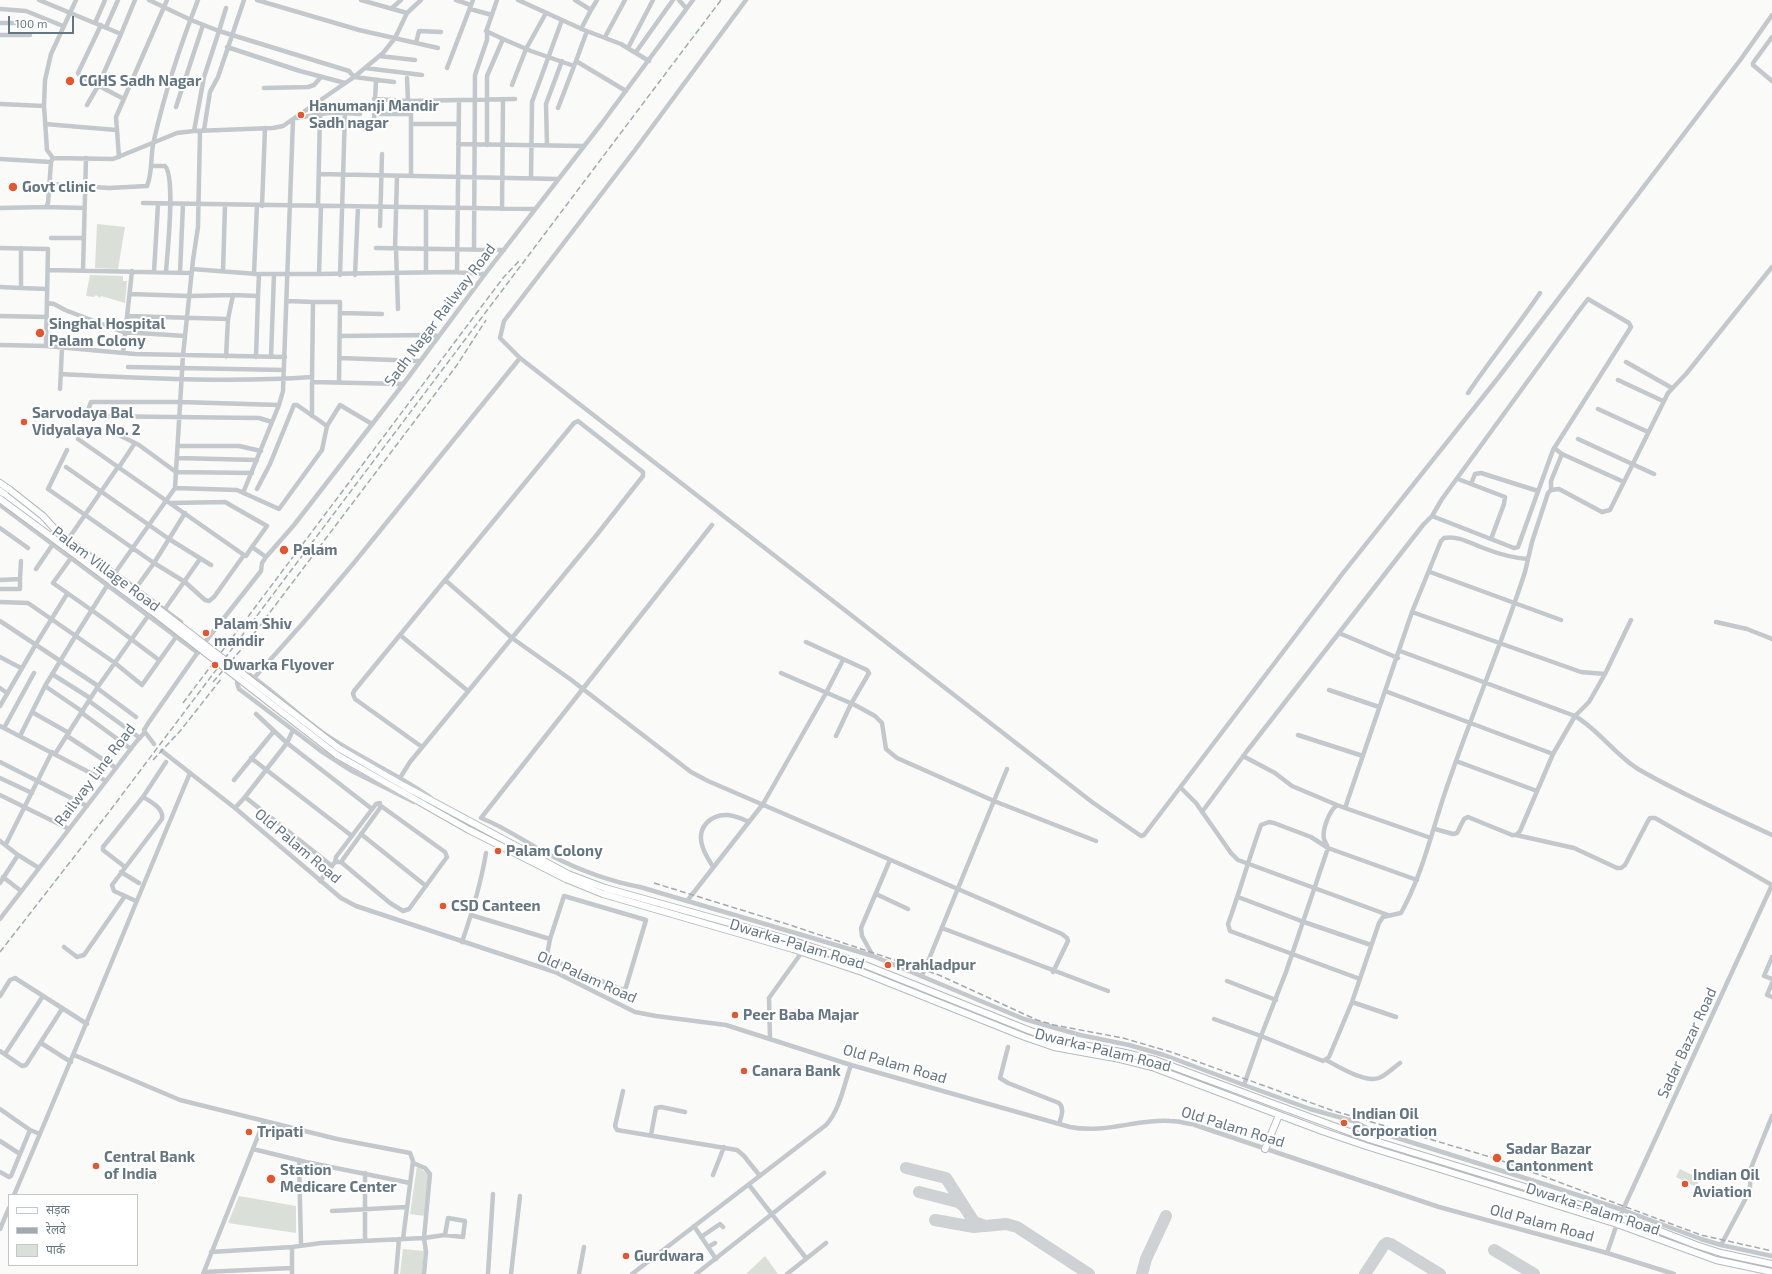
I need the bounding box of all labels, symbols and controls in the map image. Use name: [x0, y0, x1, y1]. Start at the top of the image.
scale bar: [10, 8, 76, 34]
text: 100 m: [15, 16, 47, 30]
place label: CGHS Sadh Nagar: [79, 72, 201, 90]
marker: CGHS Sadh Nagar: [64, 75, 76, 87]
place label: Hanumanji Mandir Sadh nagar: [309, 97, 439, 132]
marker: Hanumanji Mandir Sadh nagar: [296, 110, 306, 120]
place label: Govt clinic: [22, 178, 96, 196]
marker: Govt clinic: [7, 181, 19, 193]
street label: Sadh Nagar Railway Road: [380, 240, 500, 390]
place label: Singhal Hospital Palam Colony: [49, 315, 165, 350]
marker: Singhal Hospital Palam Colony: [34, 327, 46, 339]
place label: Sarvodaya Bal Vidyalaya No. 2: [32, 404, 140, 439]
marker: Sarvodaya Bal Vidyalaya No. 2: [19, 417, 29, 427]
street label: Palam Village Road: [48, 523, 164, 615]
place label: Palam: [293, 541, 337, 559]
marker: Palam: [278, 544, 290, 556]
place label: Palam Shiv mandir: [214, 615, 292, 650]
marker: Palam Shiv mandir: [201, 628, 211, 638]
place label: Dwarka Flyover: [223, 656, 334, 674]
marker: Dwarka Flyover: [210, 660, 220, 670]
street label: Railway Line Road: [51, 720, 139, 830]
street label: Old Palam Road: [251, 805, 345, 887]
place label: Palam Colony: [506, 842, 603, 860]
marker: Palam Colony: [493, 846, 503, 856]
place label: CSD Canteen: [451, 897, 541, 915]
marker: CSD Canteen: [438, 901, 448, 911]
street label: Dwarka-Palam Road: [727, 915, 867, 973]
street label: Old Palam Road: [534, 947, 640, 1007]
place label: Prahladpur: [896, 956, 976, 974]
marker: Prahladpur: [883, 960, 893, 970]
street label: Sadar Bazar Road: [1653, 985, 1721, 1101]
place label: Peer Baba Majar: [743, 1006, 859, 1024]
marker: Peer Baba Majar: [730, 1010, 740, 1020]
street label: Dwarka-Palam Road: [1033, 1024, 1173, 1076]
street label: Old Palam Road: [841, 1041, 949, 1087]
place label: Canara Bank: [752, 1062, 841, 1080]
marker: Canara Bank: [739, 1066, 749, 1076]
street label: Old Palam Road: [1179, 1103, 1287, 1151]
place label: Indian Oil Corporation: [1352, 1105, 1437, 1140]
marker: Indian Oil Corporation: [1339, 1118, 1349, 1128]
place label: Tripati: [257, 1123, 303, 1141]
marker: Tripati: [244, 1127, 254, 1137]
place label: Sadar Bazar Cantonment: [1506, 1140, 1593, 1175]
place label: Central Bank of India: [104, 1148, 195, 1183]
marker: Sadar Bazar Cantonment: [1491, 1152, 1503, 1164]
marker: Central Bank of India: [91, 1161, 101, 1171]
place label: Station Medicare Center: [280, 1161, 397, 1196]
place label: Indian Oil Aviation: [1693, 1166, 1760, 1201]
marker: Station Medicare Center: [265, 1173, 277, 1185]
street label: Dwarka-Palam Road: [1524, 1179, 1662, 1239]
marker: Indian Oil Aviation: [1680, 1179, 1690, 1189]
legend: [8, 1194, 138, 1266]
street label: Old Palam Road: [1488, 1200, 1596, 1246]
text: सड़क: [46, 1202, 70, 1216]
text: रेलवे: [46, 1222, 66, 1236]
text: पार्क: [46, 1242, 65, 1256]
place label: Gurdwara: [634, 1247, 704, 1265]
marker: Gurdwara: [621, 1251, 631, 1261]

